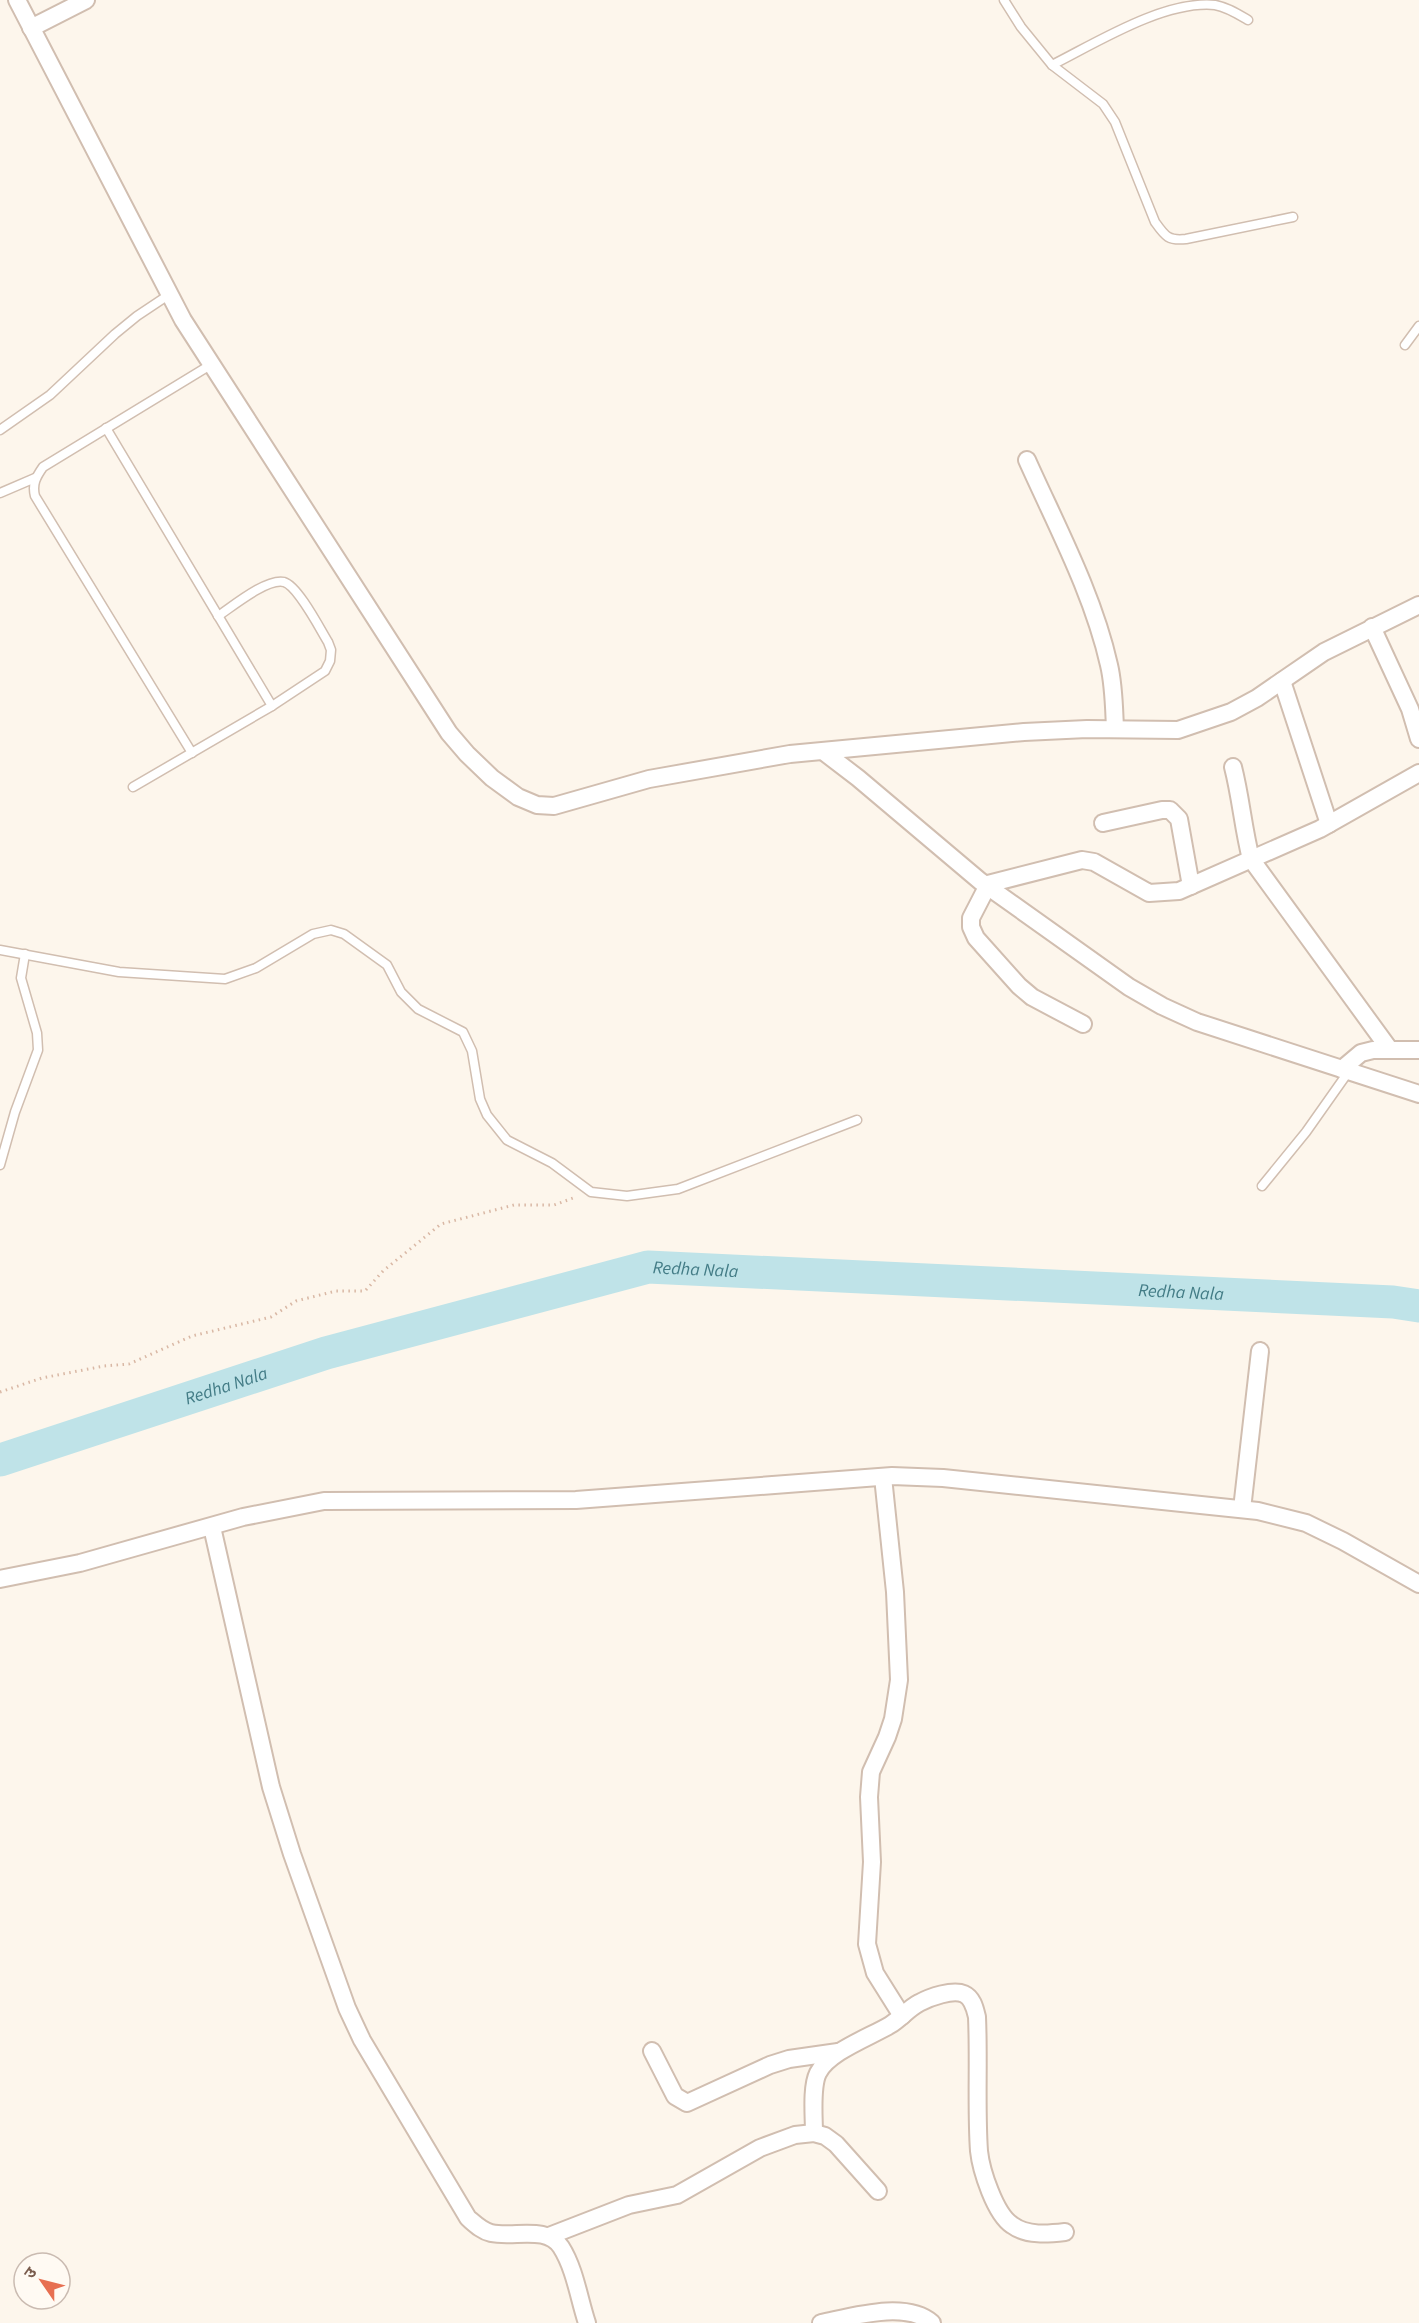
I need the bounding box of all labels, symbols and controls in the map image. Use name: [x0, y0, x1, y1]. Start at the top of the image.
water label: Redha Nala: [652, 1255, 739, 1284]
water label: Redha Nala: [1138, 1278, 1225, 1307]
water label: Redha Nala: [182, 1361, 271, 1411]
north arrow: [12, 2251, 72, 2311]
text: उ: [19, 2262, 43, 2283]

